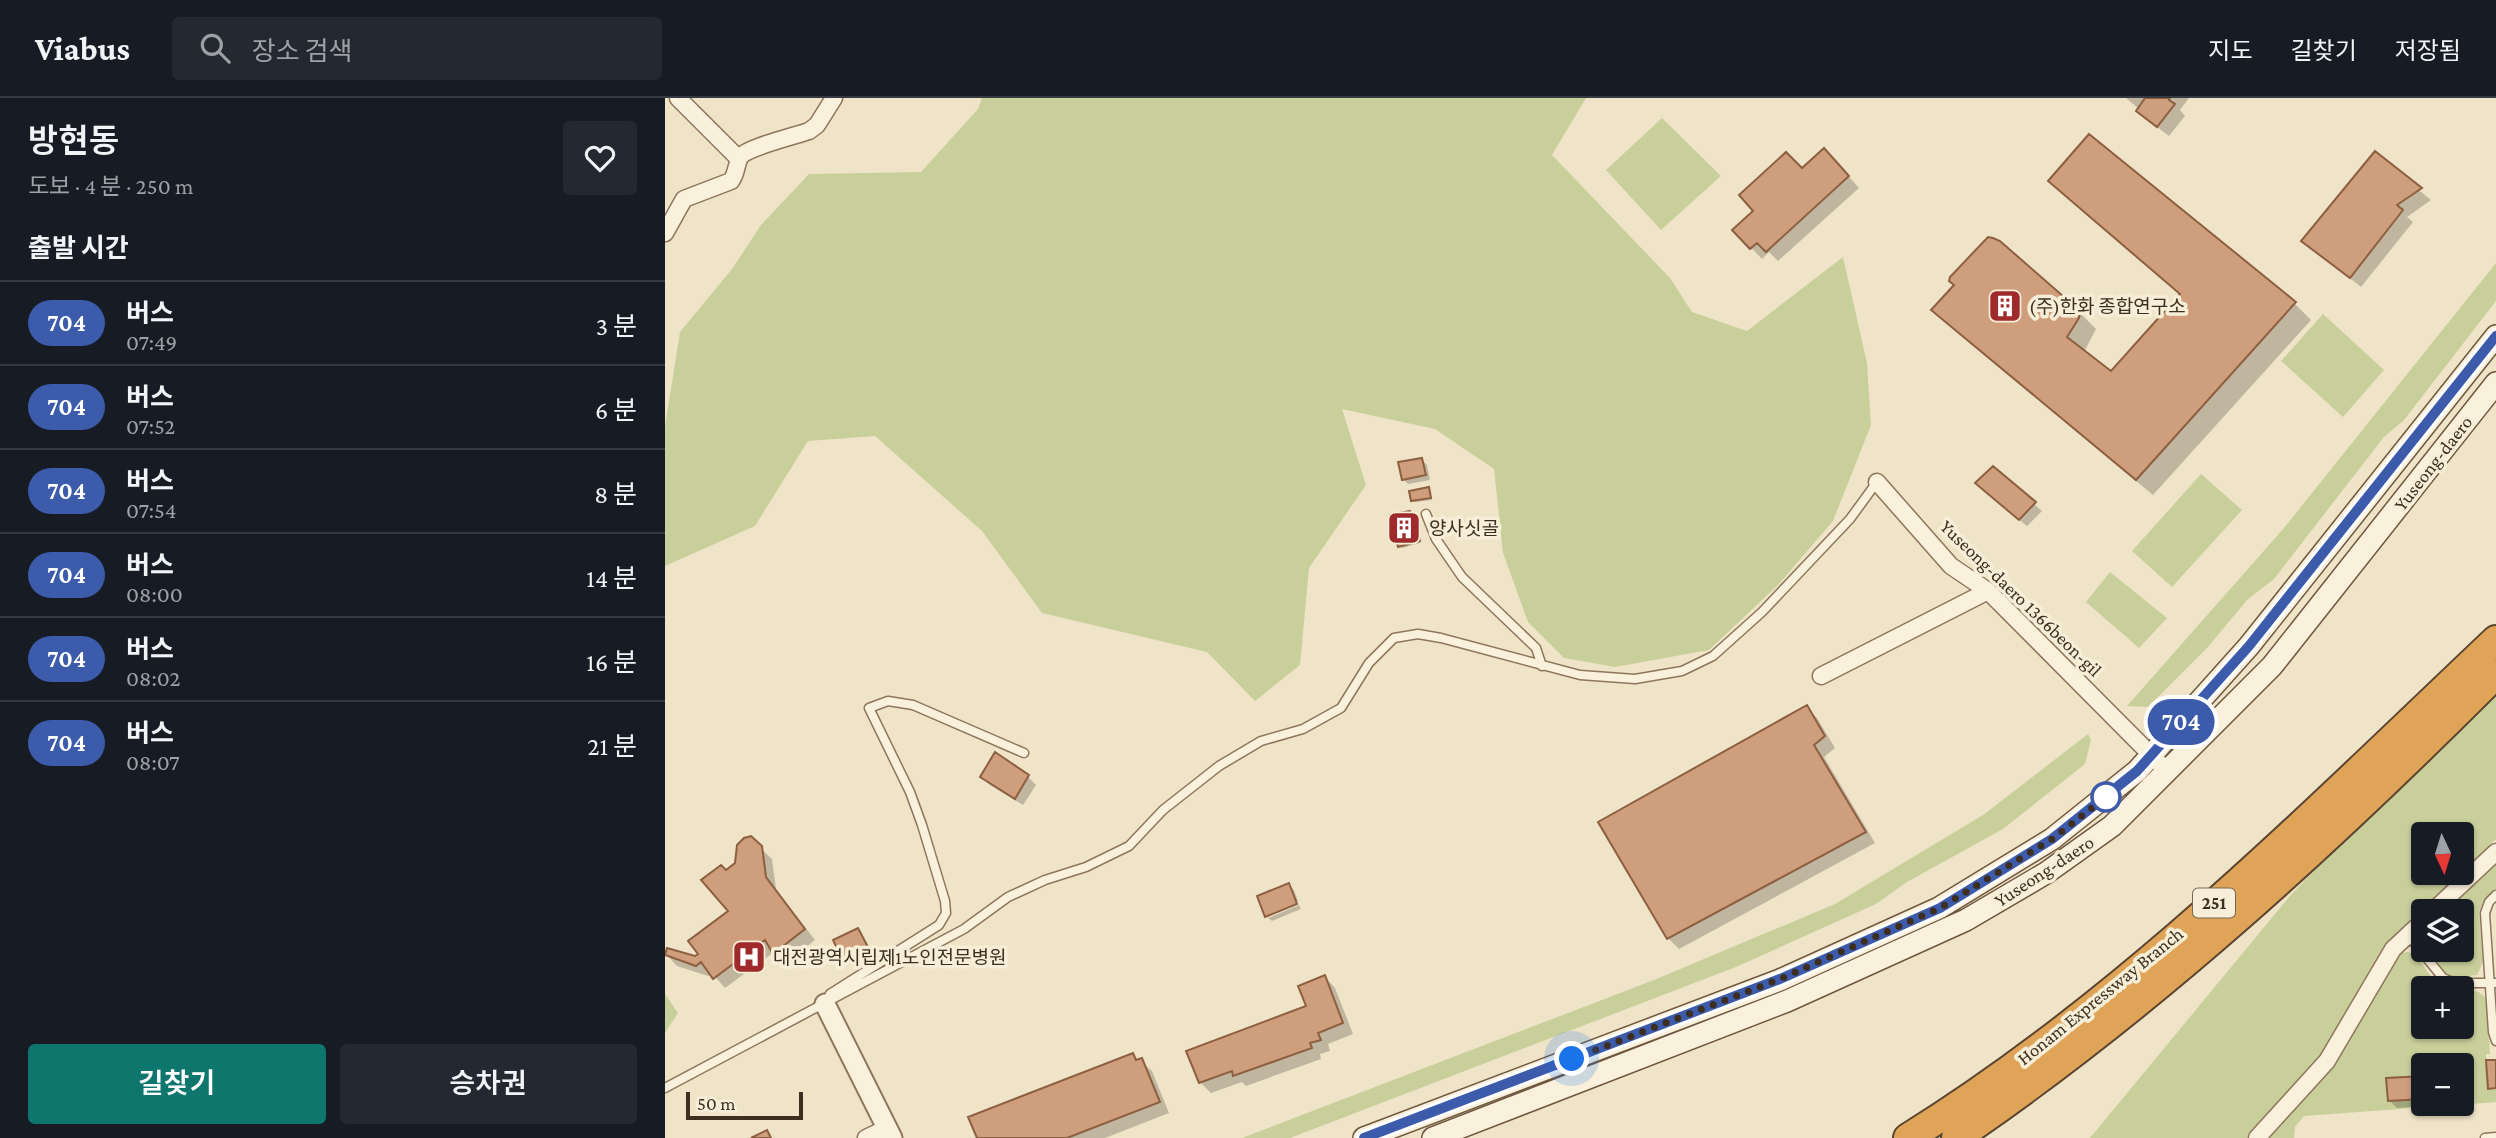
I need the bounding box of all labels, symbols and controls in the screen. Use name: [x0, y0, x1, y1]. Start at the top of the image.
search box: [172, 17, 662, 80]
icon: search: [196, 29, 234, 67]
text: Viabus: [35, 30, 130, 67]
text: 장소 검색: [252, 37, 352, 66]
text: 지도: [2208, 37, 2253, 64]
text: 길찾기: [2291, 37, 2357, 64]
text: 저장됨: [2395, 37, 2461, 64]
button: heart: [563, 121, 637, 195]
text: 방현동: [28, 122, 119, 159]
text: 도보 · 4 분 · 250 m: [28, 173, 193, 199]
text: 출발 시간: [28, 234, 129, 263]
building icon: (주)한화 종합연구소: [1986, 287, 2024, 325]
place label: (주)한화 종합연구소: [2029, 296, 2186, 318]
text: 버스: [126, 299, 174, 328]
text: 704: [47, 309, 86, 336]
text: 3 분: [596, 312, 637, 341]
text: 07:49: [126, 329, 177, 355]
text: 버스: [126, 383, 174, 412]
text: 704: [47, 393, 86, 420]
text: 6 분: [595, 396, 637, 425]
street label: Yuseong-daero: [2390, 412, 2476, 514]
text: 07:52: [126, 413, 175, 439]
text: 버스: [126, 467, 174, 496]
text: 704: [47, 477, 86, 504]
text: 8 분: [594, 480, 637, 509]
text: 07:54: [126, 497, 177, 523]
building icon: 양사싯골: [1385, 509, 1423, 547]
street label: Yuseong-daero 1366beon-gil: [1936, 516, 2106, 680]
place label: 양사싯골: [1429, 518, 1499, 539]
text: 버스: [126, 551, 174, 580]
text: 704: [47, 561, 86, 588]
text: 14 분: [586, 564, 637, 593]
text: 08:00: [126, 581, 183, 607]
text: 버스: [126, 635, 174, 664]
text: 704: [47, 645, 86, 672]
text: 16 분: [586, 648, 637, 677]
text: 08:02: [126, 665, 180, 691]
line badge: 704: [2141, 699, 2221, 745]
text: 704: [2162, 708, 2200, 735]
text: 버스: [126, 719, 174, 748]
text: 704: [47, 729, 86, 756]
text: 21 분: [587, 732, 637, 761]
text: 08:07: [126, 749, 180, 775]
unlabelled marker: [2091, 782, 2121, 812]
north arrow: [2411, 822, 2475, 886]
map controls: [2411, 822, 2474, 1116]
street label: Yuseong-daero: [1990, 831, 2098, 911]
road number: 251: [2193, 888, 2235, 918]
button: layers: [2411, 899, 2474, 962]
street label: Honam Expressway Branch: [2013, 923, 2187, 1069]
hospital icon: 대전광역시립제1노인전문병원: [730, 938, 768, 976]
place label: 대전광역시립제1노인전문병원: [773, 947, 1007, 968]
button: +: [2411, 976, 2474, 1039]
your location: [1554, 1041, 1589, 1076]
button: 길찾기: [28, 1044, 326, 1124]
button: 승차권: [340, 1044, 637, 1124]
button: −: [2411, 1053, 2474, 1116]
scale bar: [686, 1089, 803, 1121]
text: 50 m: [697, 1093, 736, 1114]

